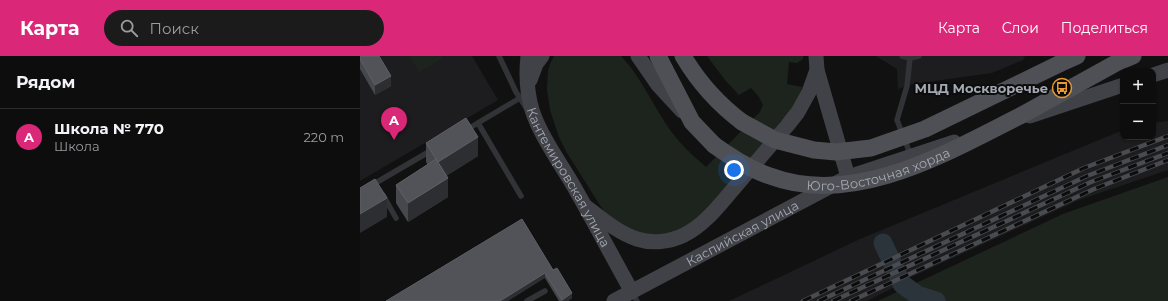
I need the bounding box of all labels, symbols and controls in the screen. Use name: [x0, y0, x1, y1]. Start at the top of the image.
search box: [104, 10, 384, 46]
text: Карта: [20, 17, 80, 40]
icon: search: [118, 17, 140, 39]
text: Поиск: [150, 19, 199, 38]
text: Карта: [938, 19, 980, 37]
text: Слои: [1002, 19, 1039, 37]
text: Поделиться: [1061, 19, 1148, 37]
map controls: [1120, 68, 1156, 140]
button: +: [1120, 68, 1156, 104]
text: Рядом: [16, 72, 75, 92]
bus stop icon: МЦД Москворечье: [1051, 77, 1073, 99]
place label: МЦД Москворечье: [915, 80, 1048, 96]
button: −: [1120, 104, 1156, 140]
street label: Кантемировская улица: [524, 105, 614, 250]
pin: A: [381, 107, 407, 140]
text: Школа № 770: [54, 119, 164, 138]
text: A: [24, 129, 34, 145]
text: 220 m: [303, 129, 344, 145]
text: Школа: [54, 138, 100, 154]
street label: Юго-Восточная хорда: [806, 144, 953, 194]
your location: [724, 160, 744, 180]
street label: Каспийская улица: [683, 197, 801, 269]

